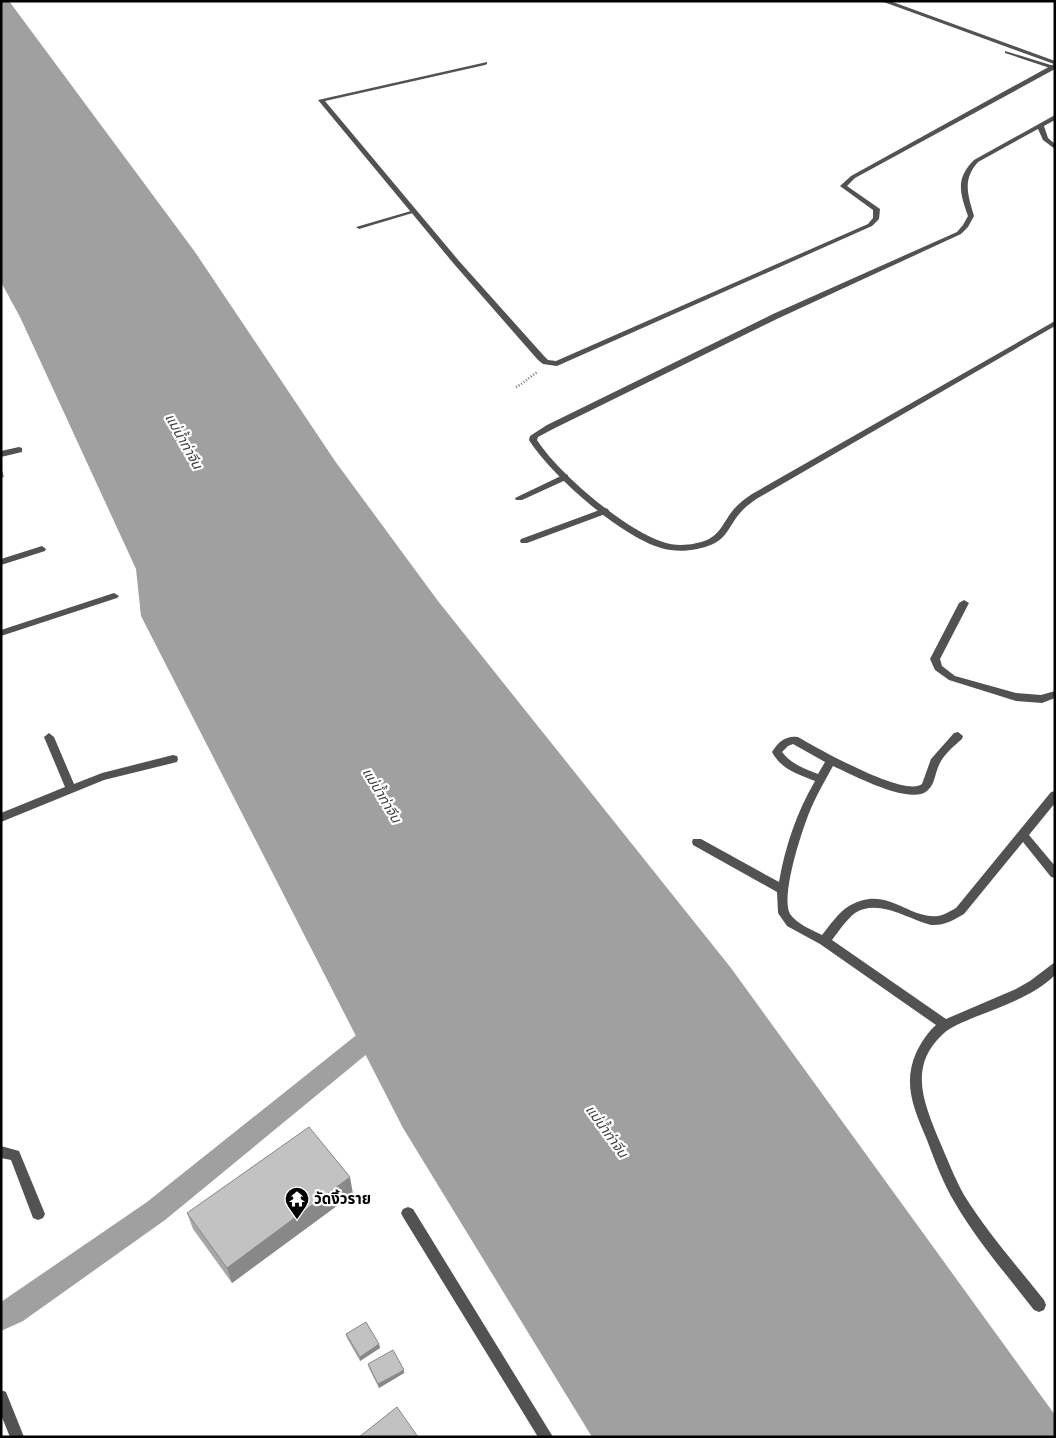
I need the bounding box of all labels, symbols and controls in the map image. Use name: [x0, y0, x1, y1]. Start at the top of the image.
water label: แม่น้ำท่าจีน: [160, 409, 209, 474]
water label: แม่น้ำท่าจีน: [358, 763, 408, 828]
water label: แม่น้ำท่าจีน: [581, 1100, 635, 1163]
temple icon: วัดงิ้วราย: [284, 1186, 310, 1220]
place label: วัดงิ้วราย: [314, 1187, 371, 1210]

